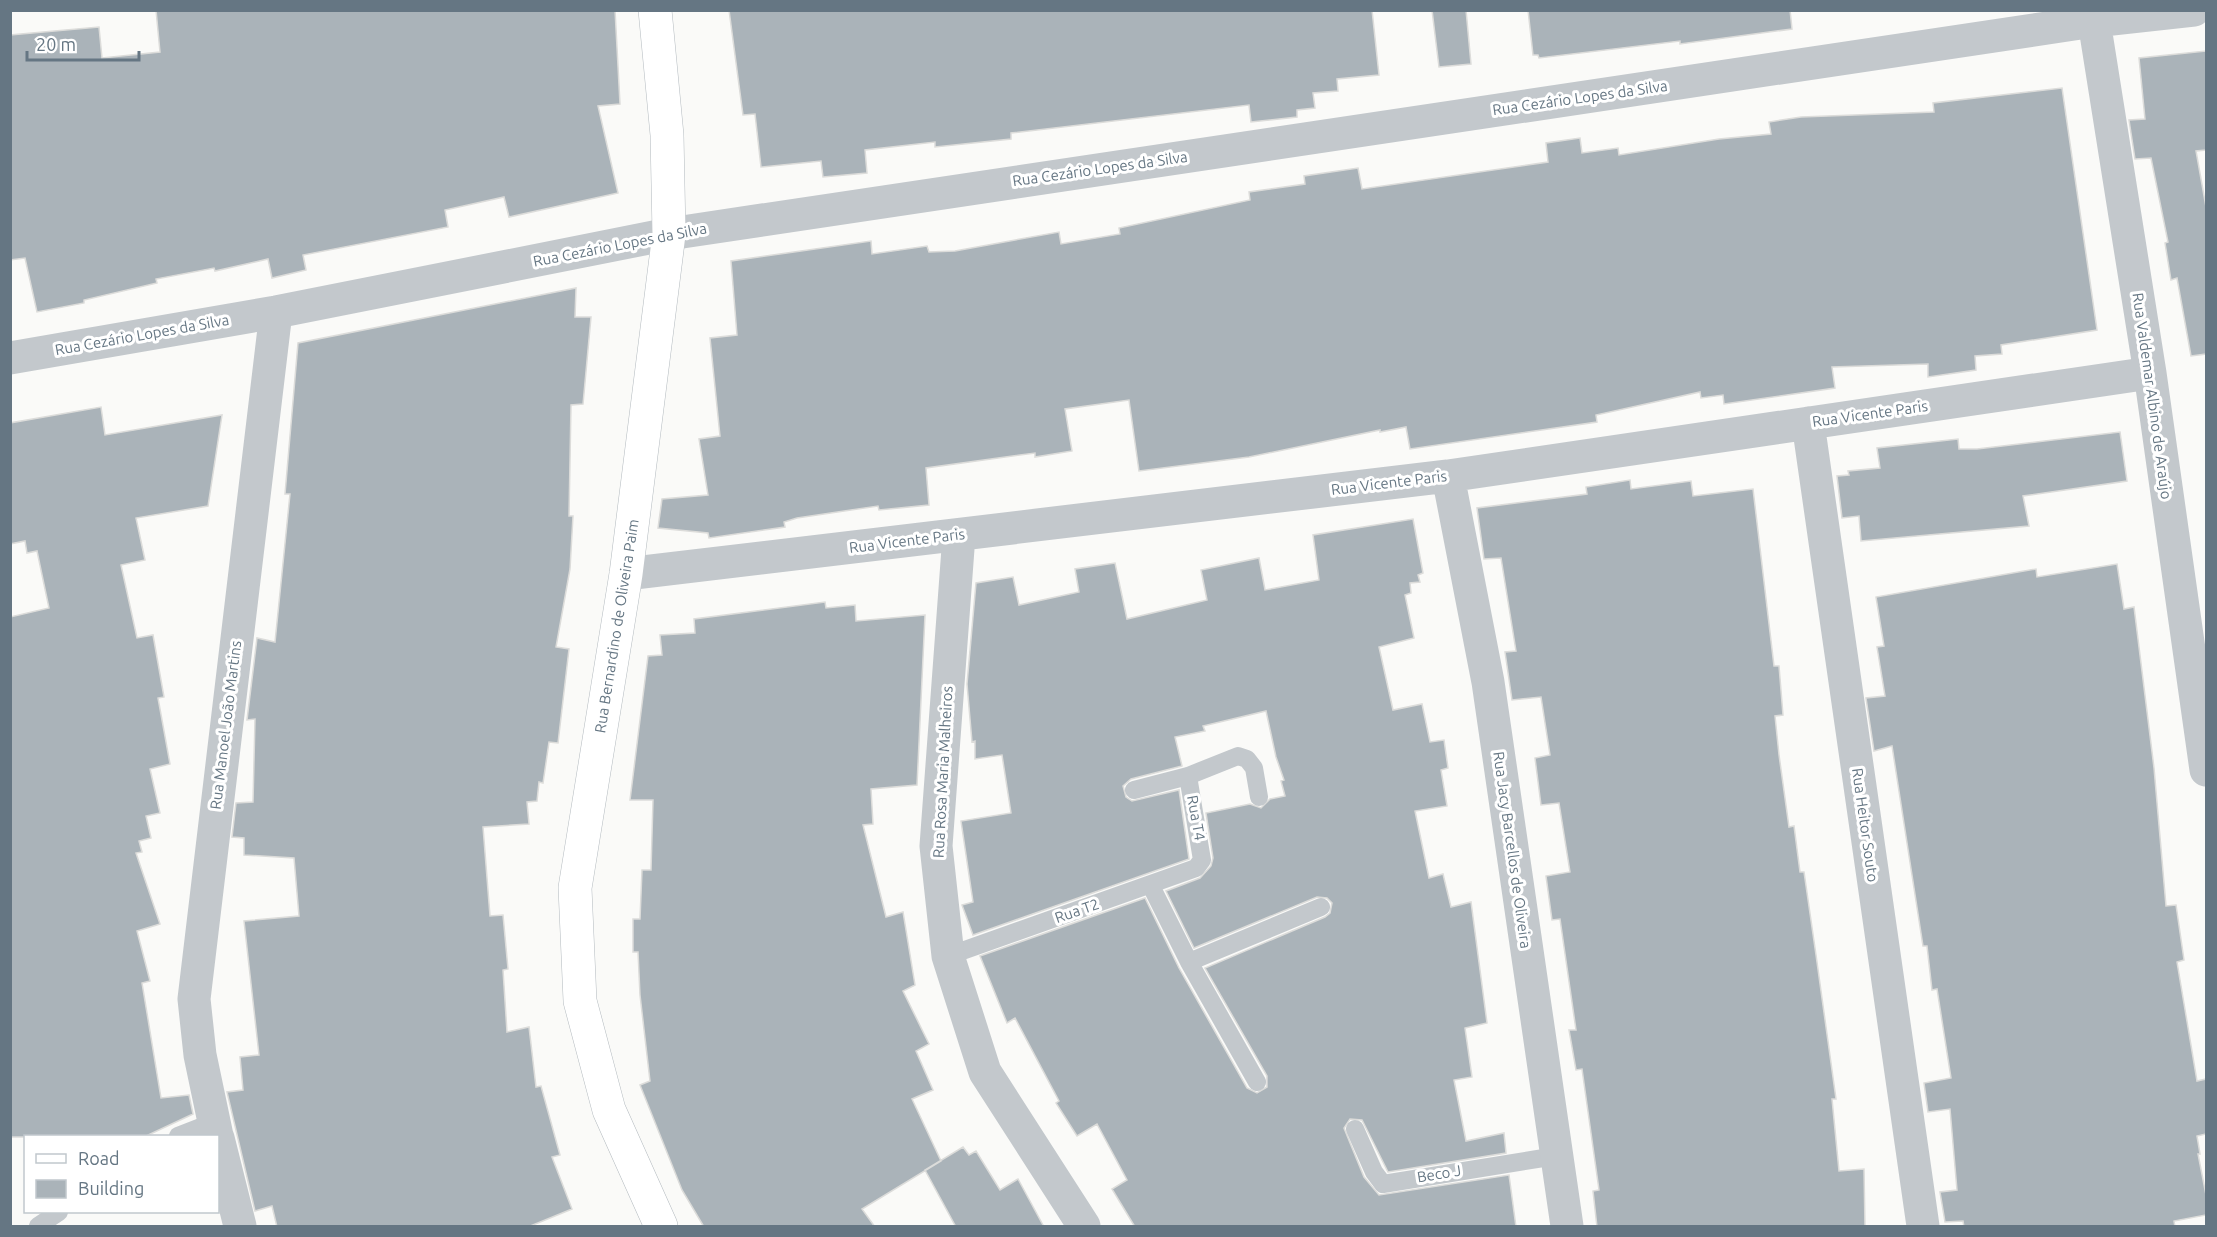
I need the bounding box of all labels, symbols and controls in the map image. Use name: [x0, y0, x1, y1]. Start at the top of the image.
scale bar: [27, 24, 140, 62]
text: 20 m: [36, 34, 76, 54]
street label: Rua Cezário Lopes da Silva: [1491, 77, 1668, 118]
street label: Rua Cezário Lopes da Silva: [1011, 148, 1188, 189]
street label: Rua Cezário Lopes da Silva: [532, 219, 708, 270]
street label: Rua Valdemar Albino de Araújo: [2130, 292, 2175, 500]
street label: Rua Cezário Lopes da Silva: [54, 311, 230, 358]
street label: Rua Vicente Paris: [1811, 397, 1929, 430]
street label: Rua Vicente Paris: [1330, 467, 1448, 498]
street label: Rua Bernardino de Oliveira Paim: [591, 518, 642, 734]
street label: Rua Vicente Paris: [848, 525, 966, 556]
street label: Rua Manoel João Martins: [207, 640, 244, 810]
street label: Rua Rosa Maria Malheiros: [930, 686, 955, 858]
street label: Rua Jacy Barcellos de Oliveira: [1490, 750, 1535, 950]
street label: Rua Heitor Souto: [1849, 767, 1882, 883]
street label: Rua T4: [1184, 794, 1209, 842]
street label: Rua T2: [1052, 895, 1101, 926]
legend: [24, 1135, 219, 1213]
text: Road: [78, 1148, 120, 1168]
street label: Beco J: [1416, 1162, 1462, 1185]
text: Building: [78, 1178, 144, 1198]

